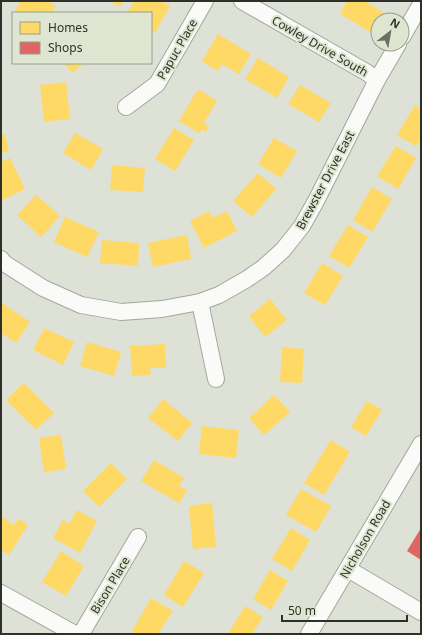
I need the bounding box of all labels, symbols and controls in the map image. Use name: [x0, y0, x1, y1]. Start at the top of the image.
street label: Cowley Drive South: [269, 11, 371, 81]
legend: [12, 12, 152, 64]
north arrow: [370, 12, 410, 52]
text: N: [388, 14, 403, 32]
street label: Papuc Place: [153, 15, 201, 82]
text: Homes: [48, 19, 88, 36]
text: Shops: [48, 39, 83, 56]
street label: Brewster Drive East: [292, 127, 359, 232]
street label: Nicholson Road: [336, 497, 394, 581]
street label: Bison Place: [86, 553, 134, 617]
scale bar: [282, 597, 407, 623]
text: 50 m: [288, 602, 316, 619]

